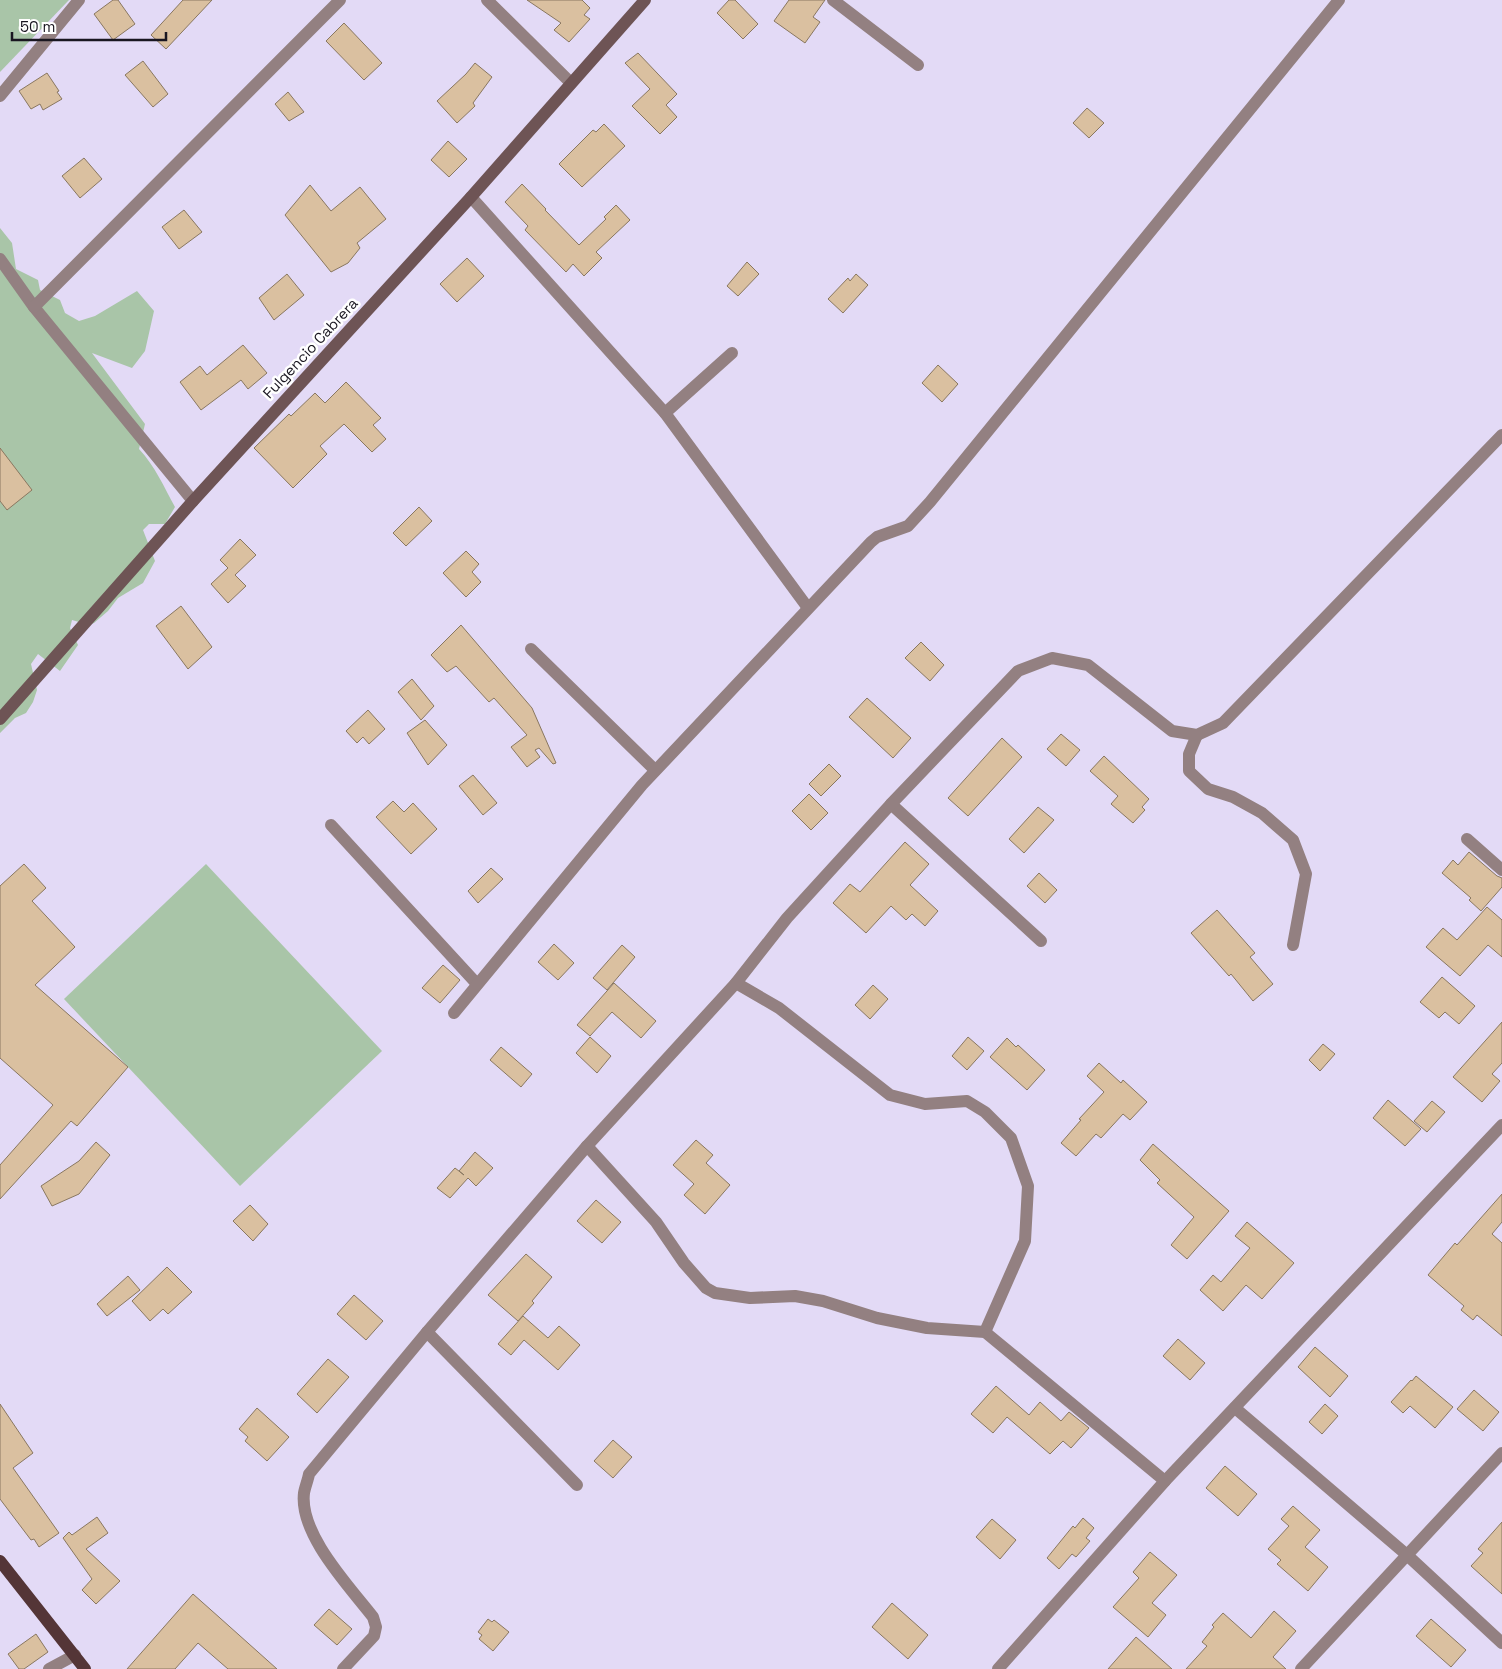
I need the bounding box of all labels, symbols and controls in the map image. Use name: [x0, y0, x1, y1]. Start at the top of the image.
scale bar: [12, 10, 166, 42]
text: 50 m: [20, 17, 55, 36]
street label: Fulgencio Cabrera: [259, 293, 362, 402]

